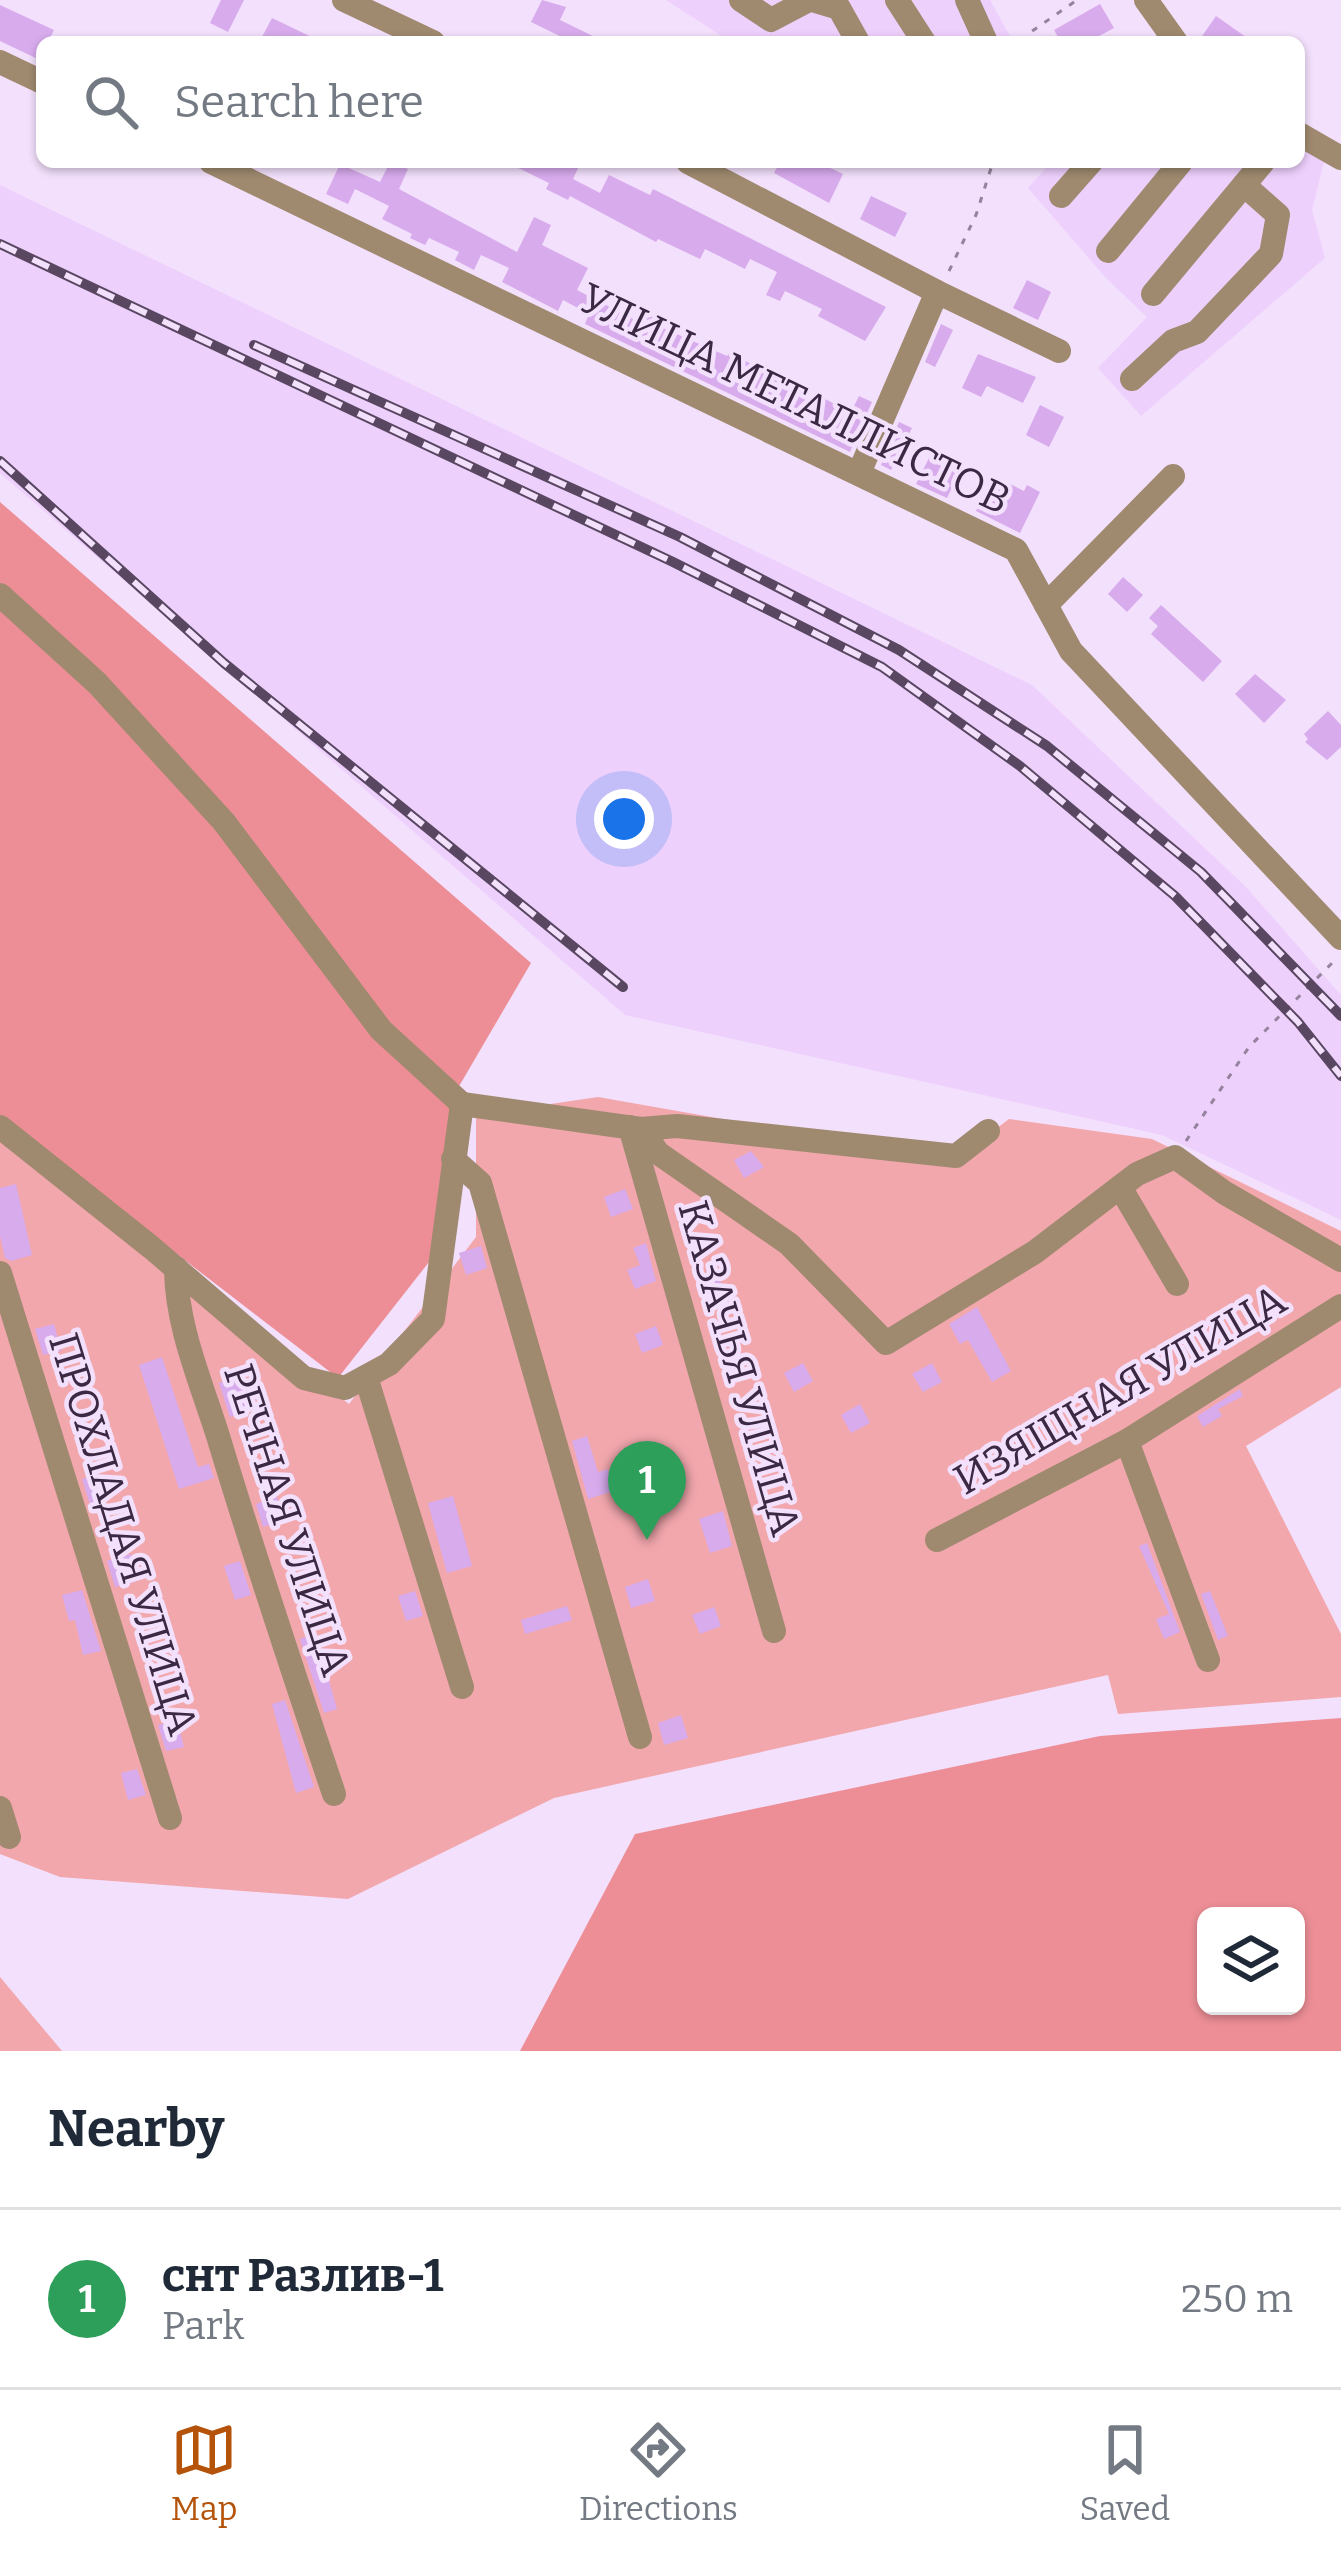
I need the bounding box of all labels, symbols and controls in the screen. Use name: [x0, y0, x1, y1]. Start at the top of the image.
search box: [36, 36, 1305, 168]
icon: search: [78, 69, 144, 135]
text: Search here: [174, 75, 424, 129]
street label: УЛИЦА МЕТАЛЛИСТОВ: [572, 273, 1018, 525]
your location: [594, 789, 654, 849]
street label: КАЗАЧЬЯ УЛИЦА: [667, 1195, 811, 1541]
street label: ИЗЯЩНАЯ УЛИЦА: [945, 1275, 1295, 1505]
street label: ПРОХЛАДАЯ УЛИЦА: [38, 1327, 208, 1741]
street label: РЕЧНАЯ УЛИЦА: [213, 1358, 361, 1682]
pin: 1: [608, 1441, 686, 1540]
map controls: [1197, 1907, 1305, 2015]
button: layers: [1197, 1907, 1305, 2015]
text: Nearby: [48, 2098, 224, 2160]
text: снт Разлив-1: [162, 2249, 443, 2303]
text: 1: [79, 2276, 95, 2322]
text: 250 m: [1181, 2276, 1293, 2322]
text: Park: [162, 2303, 244, 2349]
tab: Map: [171, 2417, 237, 2529]
tab: Directions: [579, 2417, 738, 2529]
tab: Saved: [1080, 2417, 1170, 2529]

